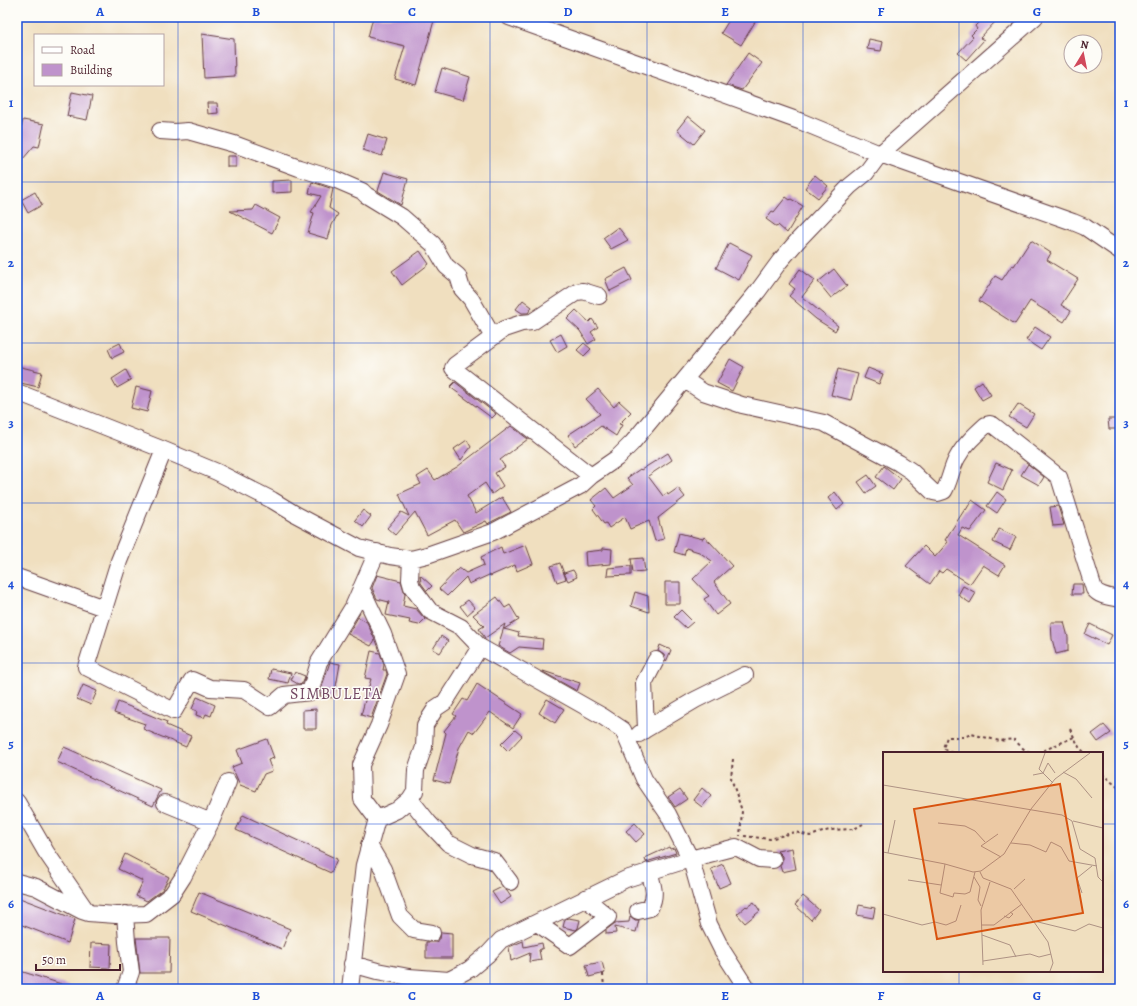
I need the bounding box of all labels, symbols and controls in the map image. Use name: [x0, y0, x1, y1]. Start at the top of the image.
text: A: [95, 3, 105, 20]
text: B: [252, 3, 260, 20]
text: C: [408, 3, 416, 20]
text: D: [563, 3, 573, 20]
text: E: [721, 3, 729, 20]
text: F: [878, 3, 885, 20]
text: G: [1033, 3, 1041, 20]
legend: [34, 34, 164, 86]
north arrow: [1063, 34, 1103, 74]
text: N: [1079, 37, 1090, 53]
text: Road: [70, 42, 96, 58]
text: Building: [70, 62, 112, 78]
text: 1: [9, 94, 14, 111]
text: 1: [1124, 94, 1129, 111]
text: 2: [8, 254, 15, 271]
text: 2: [1123, 254, 1130, 271]
text: 3: [8, 414, 14, 431]
text: 3: [1123, 414, 1129, 431]
text: 4: [8, 575, 14, 592]
text: 4: [1123, 575, 1129, 592]
district label: SIMBULETA: [290, 683, 382, 705]
text: 5: [8, 735, 14, 752]
text: 5: [1123, 735, 1129, 752]
inset map: [883, 752, 1103, 972]
text: 6: [8, 895, 14, 912]
text: 6: [1123, 895, 1129, 912]
scale bar: [36, 946, 120, 972]
text: 50 m: [42, 952, 66, 968]
text: A: [95, 987, 105, 1004]
text: B: [252, 987, 260, 1004]
text: C: [408, 987, 416, 1004]
text: D: [563, 987, 573, 1004]
text: E: [721, 987, 729, 1004]
text: F: [878, 987, 885, 1004]
text: G: [1033, 987, 1041, 1004]

